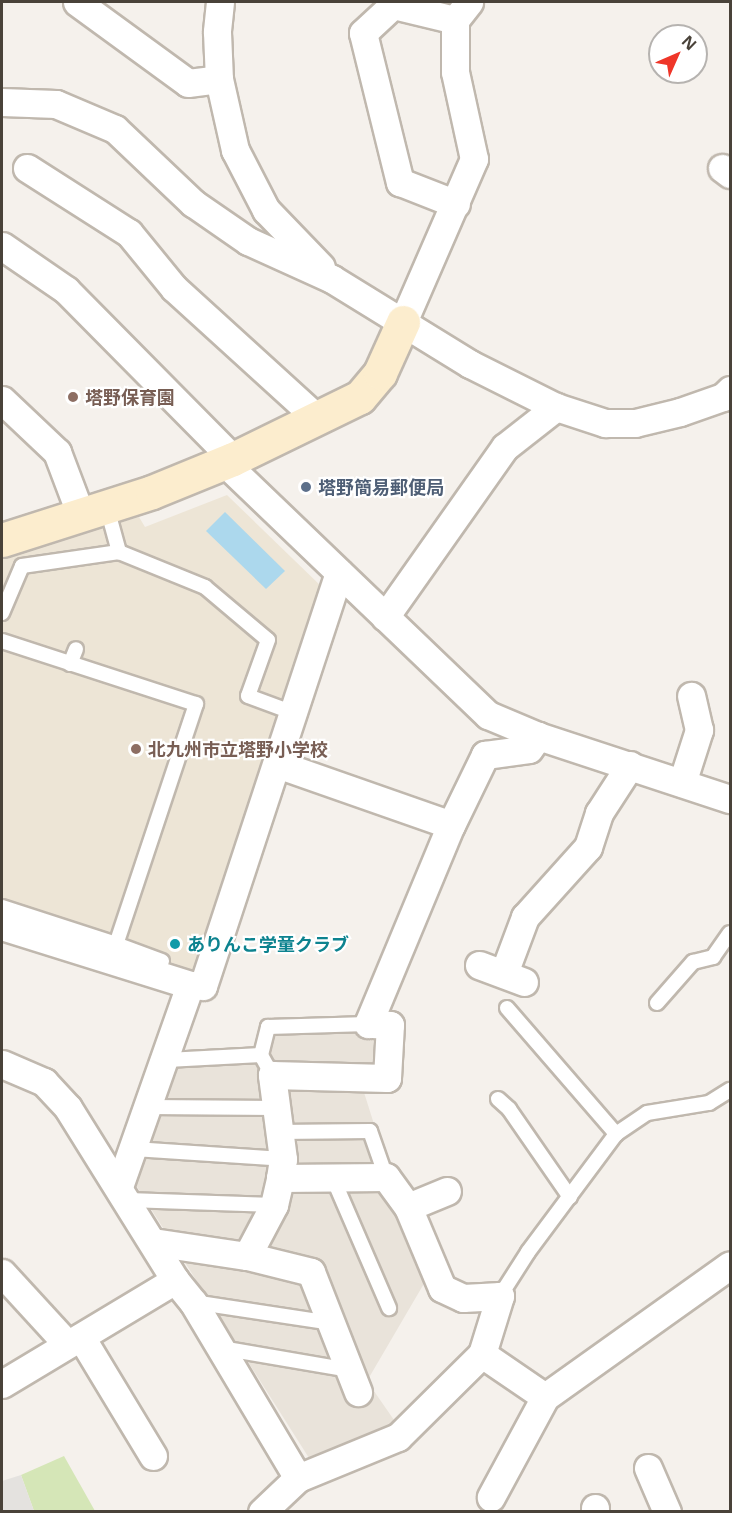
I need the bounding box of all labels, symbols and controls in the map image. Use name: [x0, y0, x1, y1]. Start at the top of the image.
north arrow: [648, 24, 708, 84]
text: N: [677, 30, 702, 55]
place label: 塔野保育園: [85, 386, 175, 408]
marker: 塔野保育園: [66, 390, 80, 404]
place label: 塔野簡易郵便局: [318, 476, 444, 498]
marker: 塔野簡易郵便局: [299, 480, 313, 494]
place label: 北九州市立塔野小学校: [148, 738, 328, 760]
marker: 北九州市立塔野小学校: [129, 742, 143, 756]
place label: ありんこ学童クラブ: [187, 933, 349, 955]
marker: ありんこ学童クラブ: [168, 937, 182, 951]

